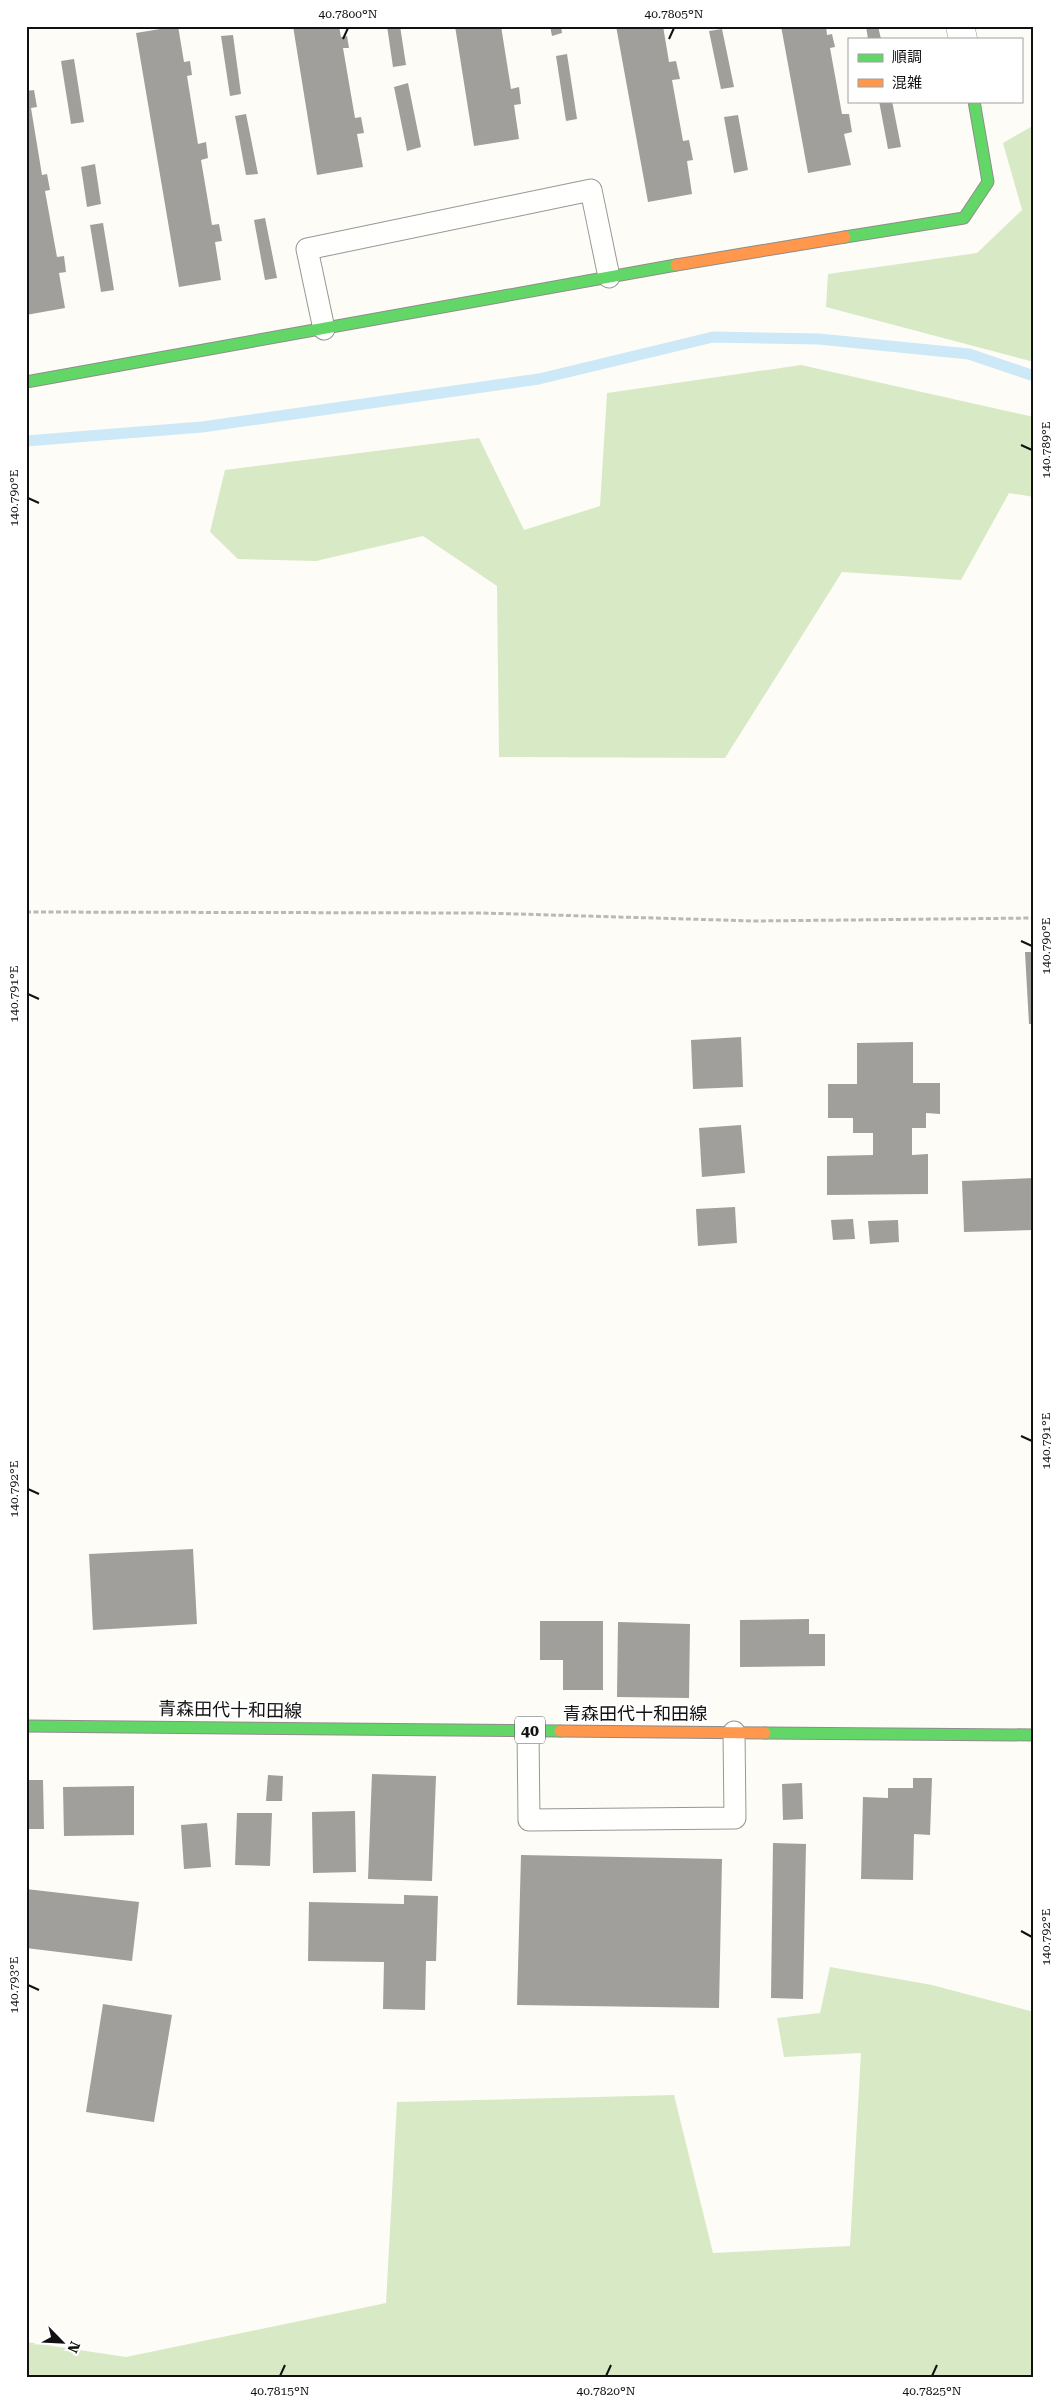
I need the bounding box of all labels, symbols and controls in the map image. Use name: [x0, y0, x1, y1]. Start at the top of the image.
text: 40.7800°N: [319, 7, 378, 21]
text: 40.7805°N: [645, 7, 704, 21]
legend: [848, 38, 1022, 102]
text: 順調: [892, 48, 922, 66]
text: 混雑: [892, 74, 922, 92]
text: 140.789°E: [1039, 422, 1053, 478]
text: 140.790°E: [7, 470, 21, 526]
text: 140.790°E: [1039, 918, 1053, 974]
text: 140.791°E: [7, 966, 21, 1022]
text: 140.791°E: [1039, 1413, 1053, 1469]
text: 140.792°E: [7, 1461, 21, 1517]
street label: 青森田代十和田線: [158, 1698, 302, 1721]
street label: 青森田代十和田線: [563, 1703, 707, 1724]
road number: 40: [515, 1716, 545, 1744]
text: 140.792°E: [1039, 1909, 1053, 1965]
text: 140.793°E: [7, 1957, 21, 2013]
north arrow: [38, 2316, 88, 2366]
text: N: [64, 2339, 83, 2356]
text: 40.7815°N: [251, 2384, 310, 2398]
text: 40.7820°N: [577, 2384, 636, 2398]
text: 40.7825°N: [903, 2384, 962, 2398]

